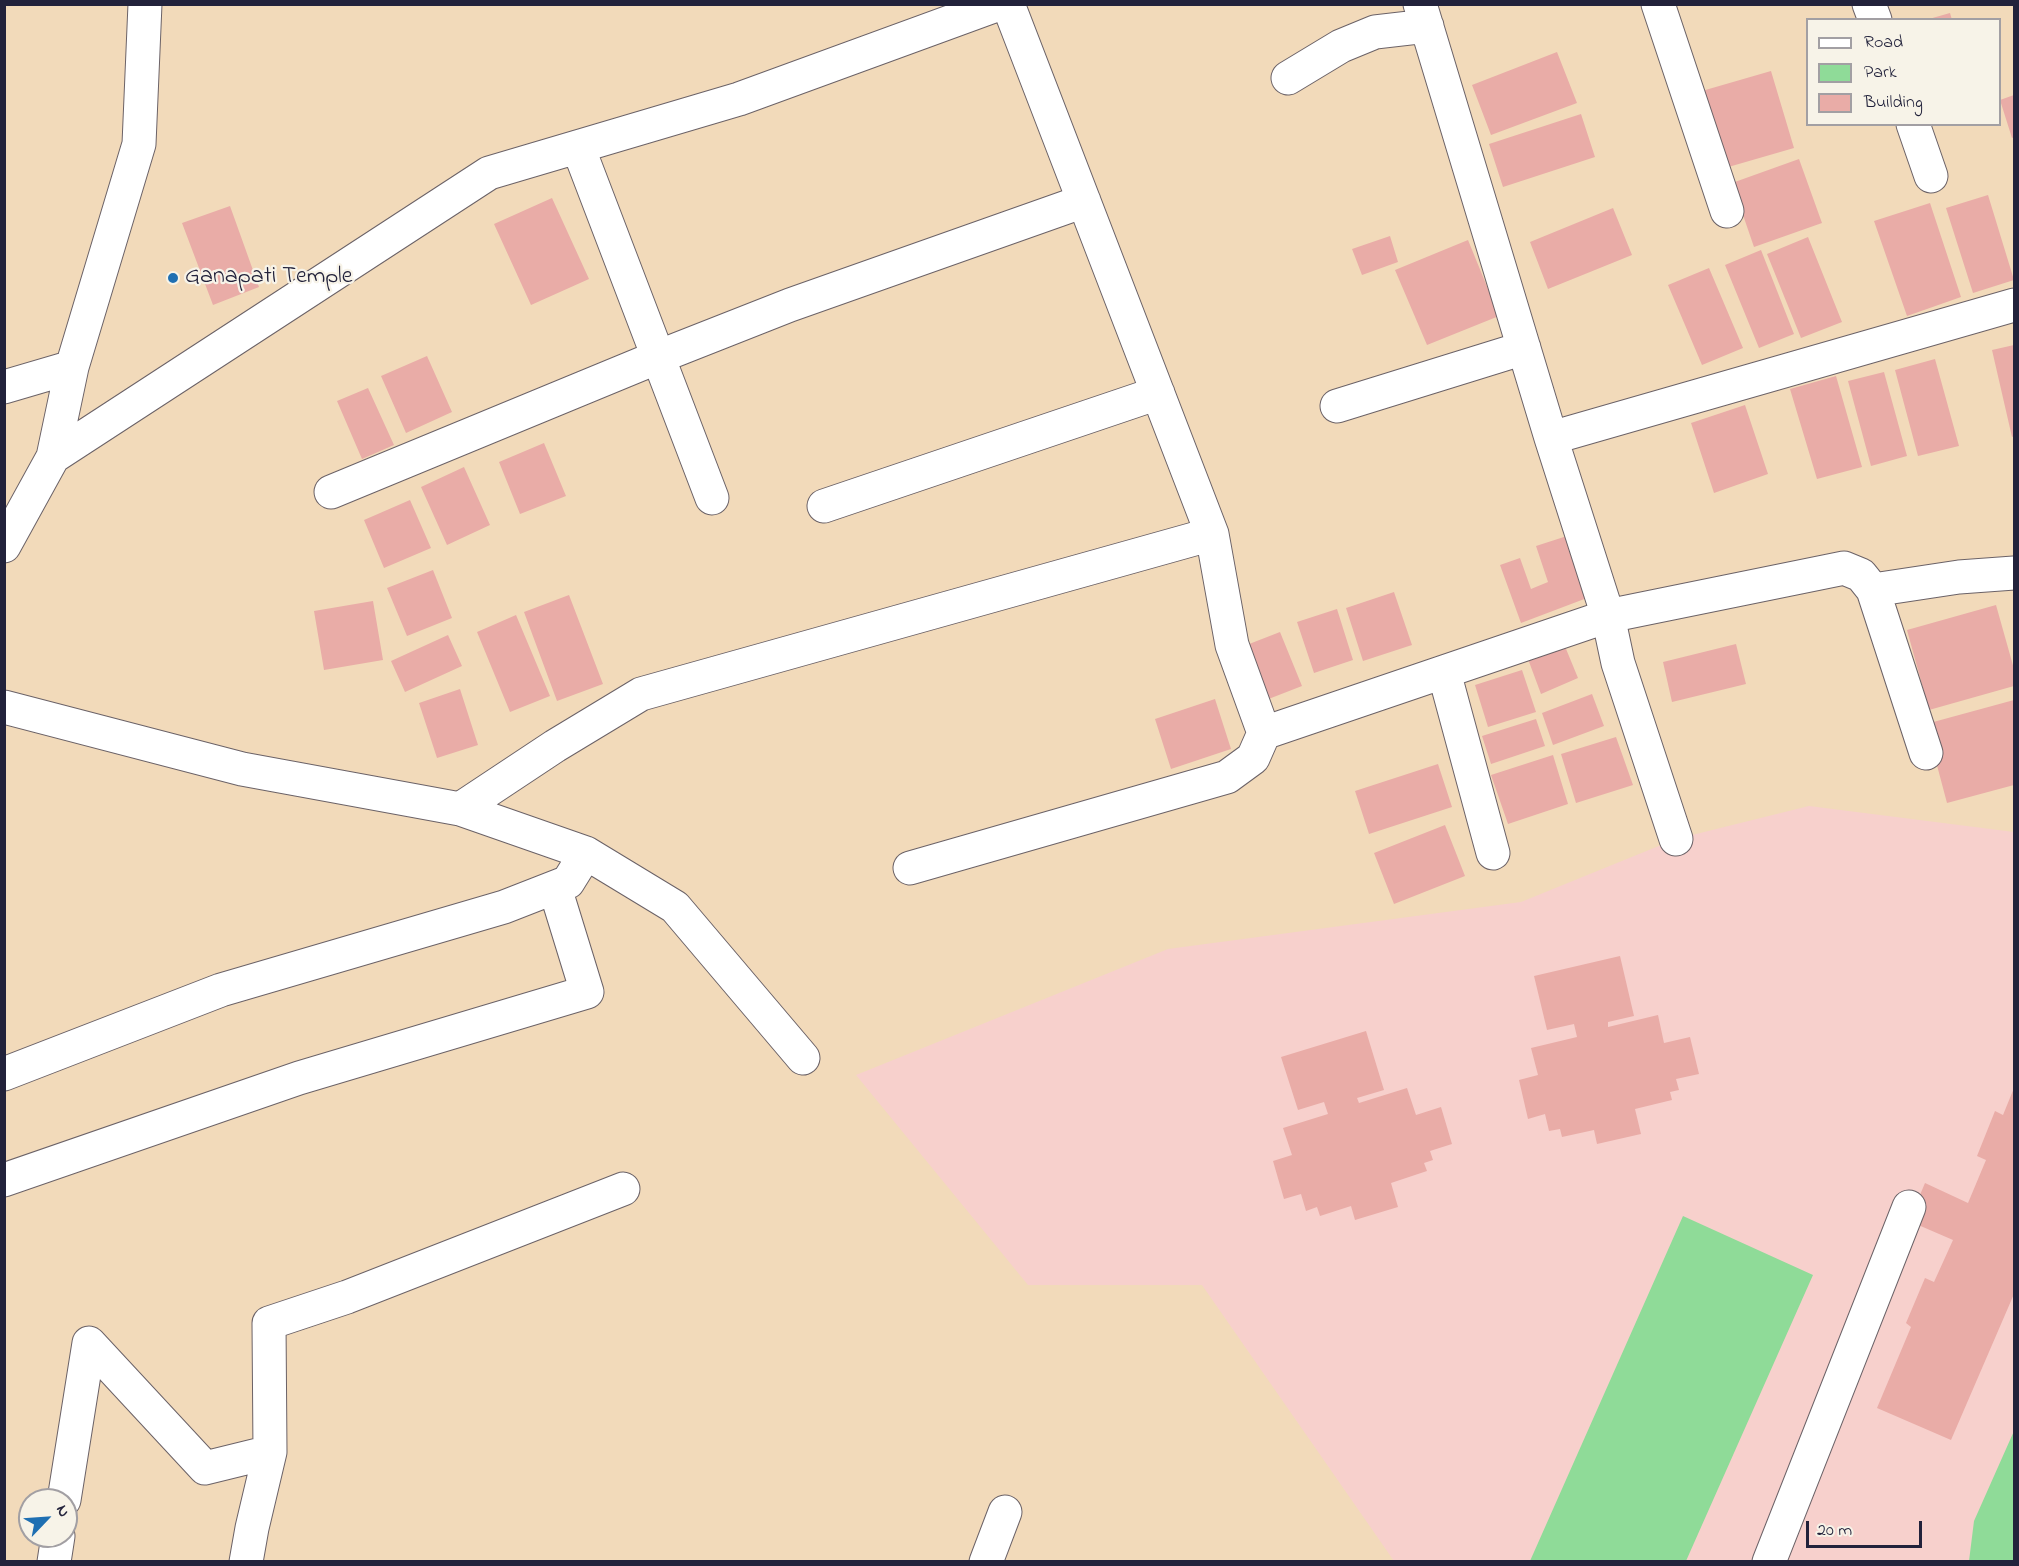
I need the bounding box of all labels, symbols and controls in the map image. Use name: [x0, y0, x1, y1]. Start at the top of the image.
legend: [1806, 18, 2001, 126]
text: Road: [1864, 30, 1903, 56]
text: Park: [1864, 60, 1897, 86]
text: Building: [1864, 90, 1923, 116]
place label: Ganapati Temple: [185, 264, 352, 292]
marker: Ganapati Temple: [166, 271, 180, 285]
north arrow: [18, 1488, 78, 1548]
text: N: [49, 1501, 76, 1521]
scale bar: [1809, 1509, 1924, 1547]
text: 20 m: [1817, 1518, 1852, 1544]

